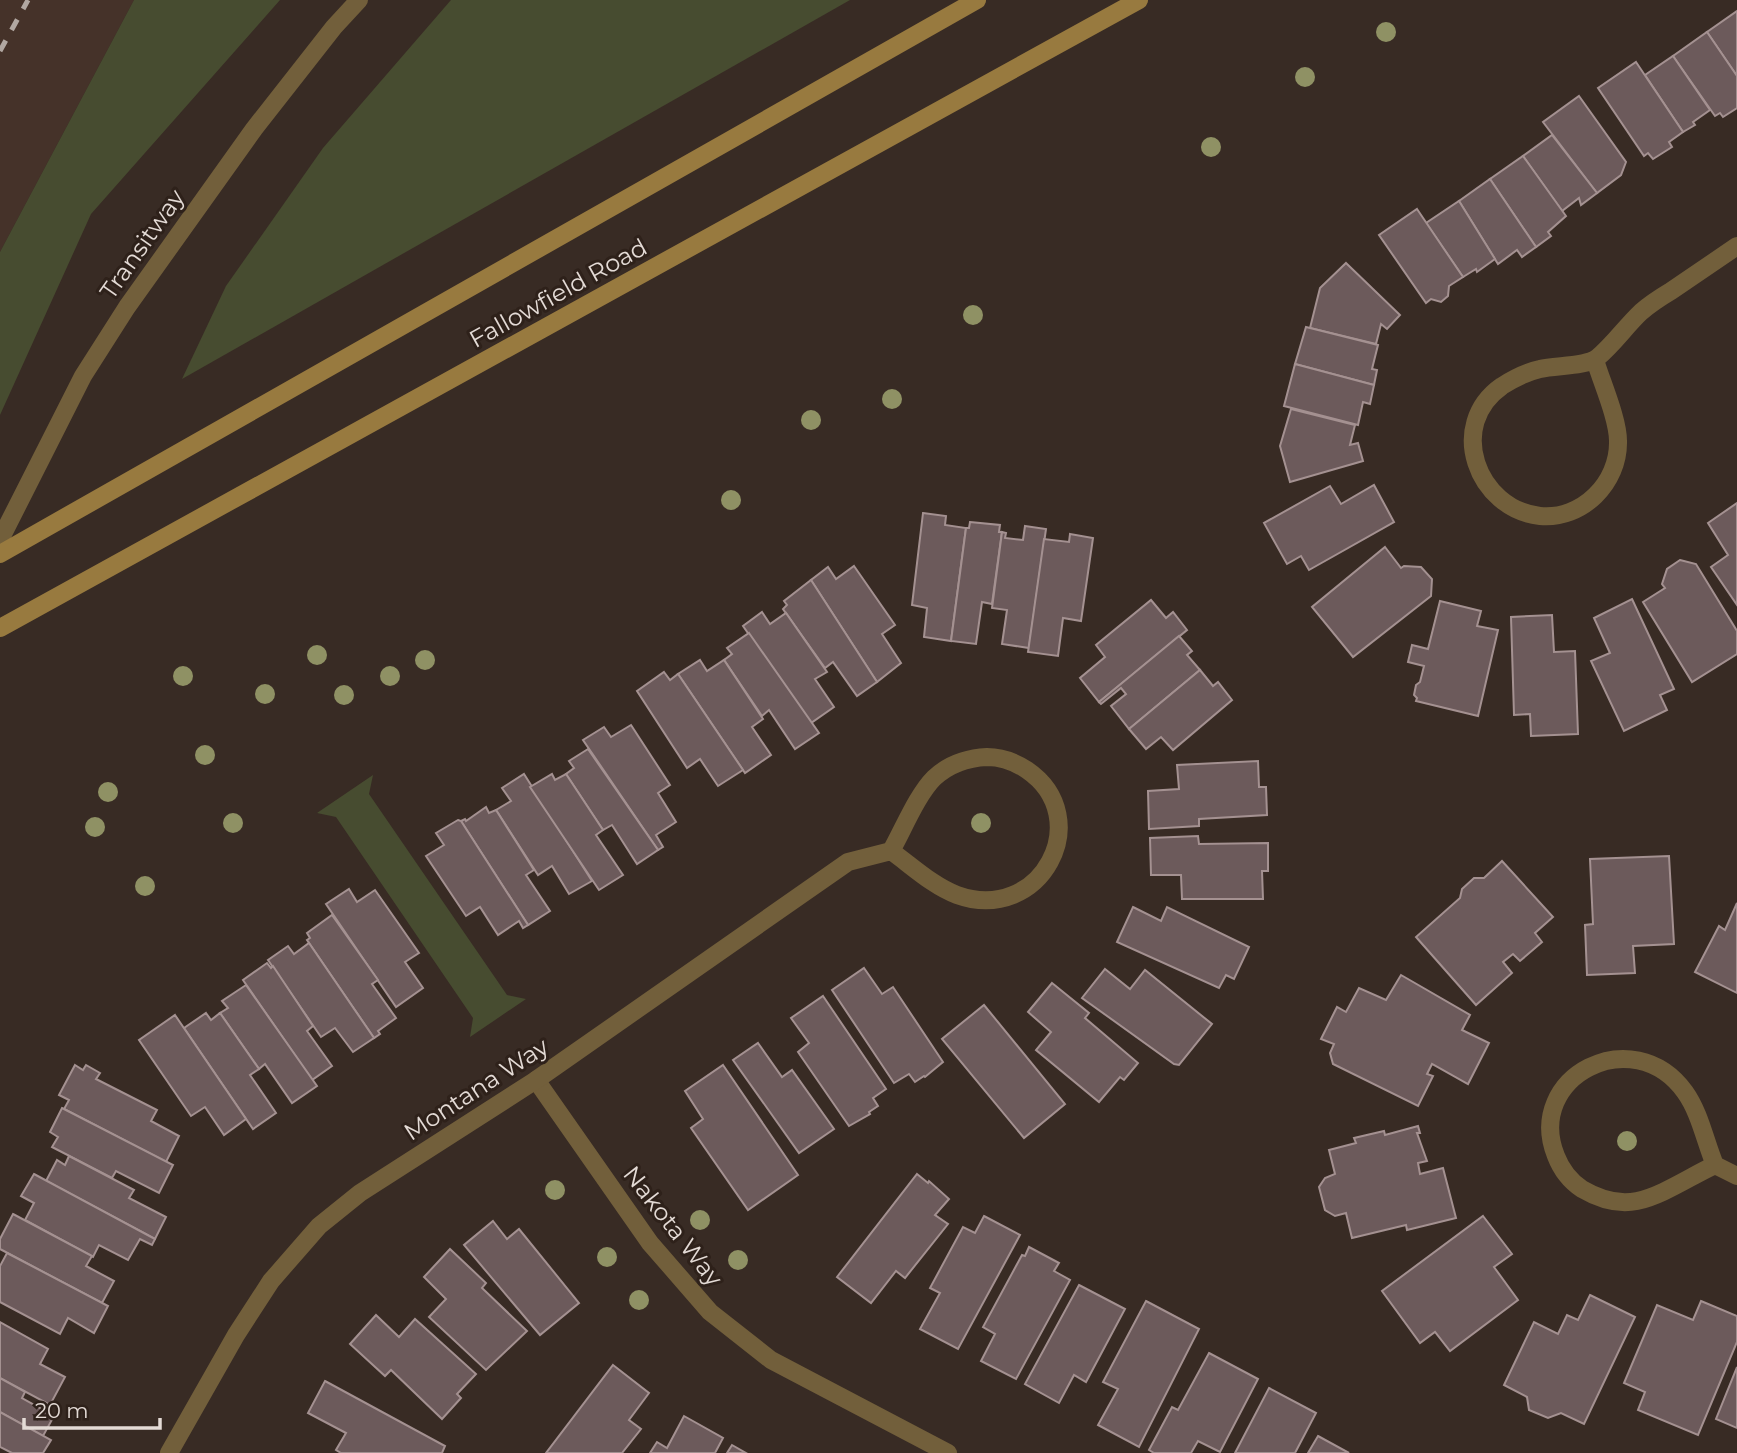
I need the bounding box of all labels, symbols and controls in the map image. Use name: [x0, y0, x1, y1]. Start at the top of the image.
street label: Transitway: [94, 184, 190, 304]
street label: Fallowfield Road: [464, 232, 652, 354]
street label: Montana Way: [398, 1032, 554, 1146]
street label: Nakota Way: [617, 1160, 729, 1292]
scale bar: [24, 1386, 161, 1430]
text: 20 m: [35, 1398, 89, 1423]

